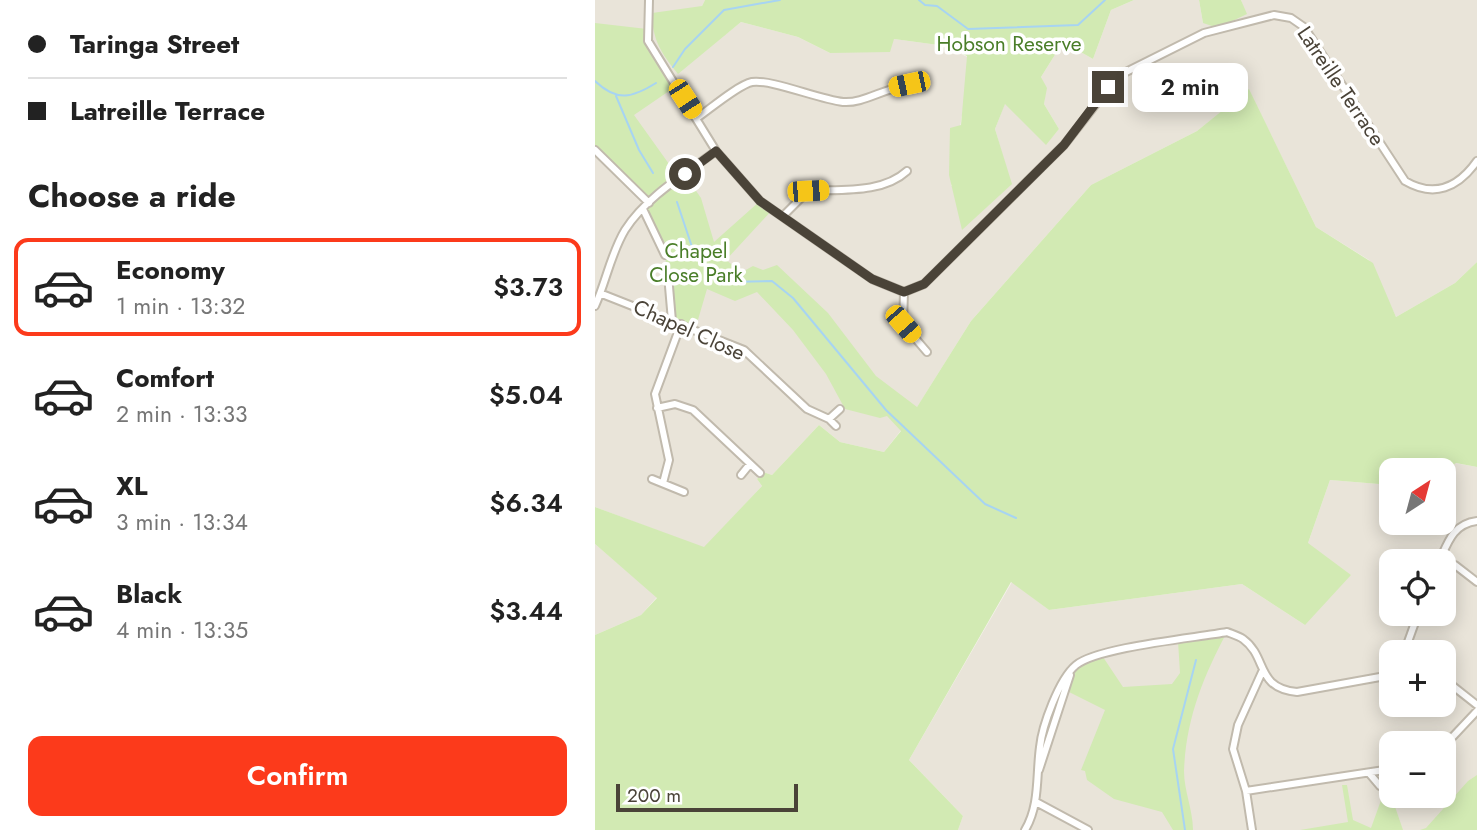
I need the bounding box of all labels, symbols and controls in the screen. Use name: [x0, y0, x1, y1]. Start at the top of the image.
street label: Latreille Terrace: [1290, 20, 1392, 152]
text: Taringa Street: [70, 25, 239, 63]
park label: Hobson Reserve: [936, 29, 1082, 59]
callout: 2 min: [1133, 62, 1248, 112]
car: [887, 69, 932, 99]
text: 2 min: [1160, 70, 1220, 104]
route end: [1092, 71, 1124, 103]
car: [665, 76, 706, 122]
text: Latreille Terrace: [70, 92, 265, 130]
route start: [669, 158, 701, 190]
text: Choose a ride: [28, 173, 236, 219]
car: [787, 179, 830, 203]
park label: Chapel Close Park: [649, 236, 744, 290]
text: Economy: [116, 251, 225, 289]
icon: car: [32, 256, 95, 319]
text: $3.73: [493, 268, 563, 306]
text: 1 min · 13:32: [116, 289, 245, 323]
street label: Chapel Close: [628, 292, 750, 368]
car: [882, 301, 925, 347]
text: Comfort: [116, 359, 214, 397]
icon: car: [32, 364, 95, 427]
text: $5.04: [489, 376, 563, 414]
text: 2 min · 13:33: [116, 397, 248, 431]
north arrow: [1379, 458, 1456, 536]
map controls: [1379, 458, 1456, 808]
text: XL: [116, 467, 148, 505]
icon: car: [32, 472, 95, 535]
text: $6.34: [490, 484, 563, 522]
text: 3 min · 13:34: [116, 505, 248, 539]
button: locate: [1379, 549, 1456, 626]
text: Black: [116, 575, 182, 613]
icon: car: [32, 580, 95, 643]
text: $3.44: [489, 592, 563, 630]
text: 4 min · 13:35: [116, 613, 248, 647]
button: +: [1379, 640, 1456, 717]
button: −: [1379, 731, 1456, 808]
button: Confirm: [28, 736, 567, 816]
scale bar: [616, 781, 798, 813]
text: 200 m: [627, 782, 681, 809]

